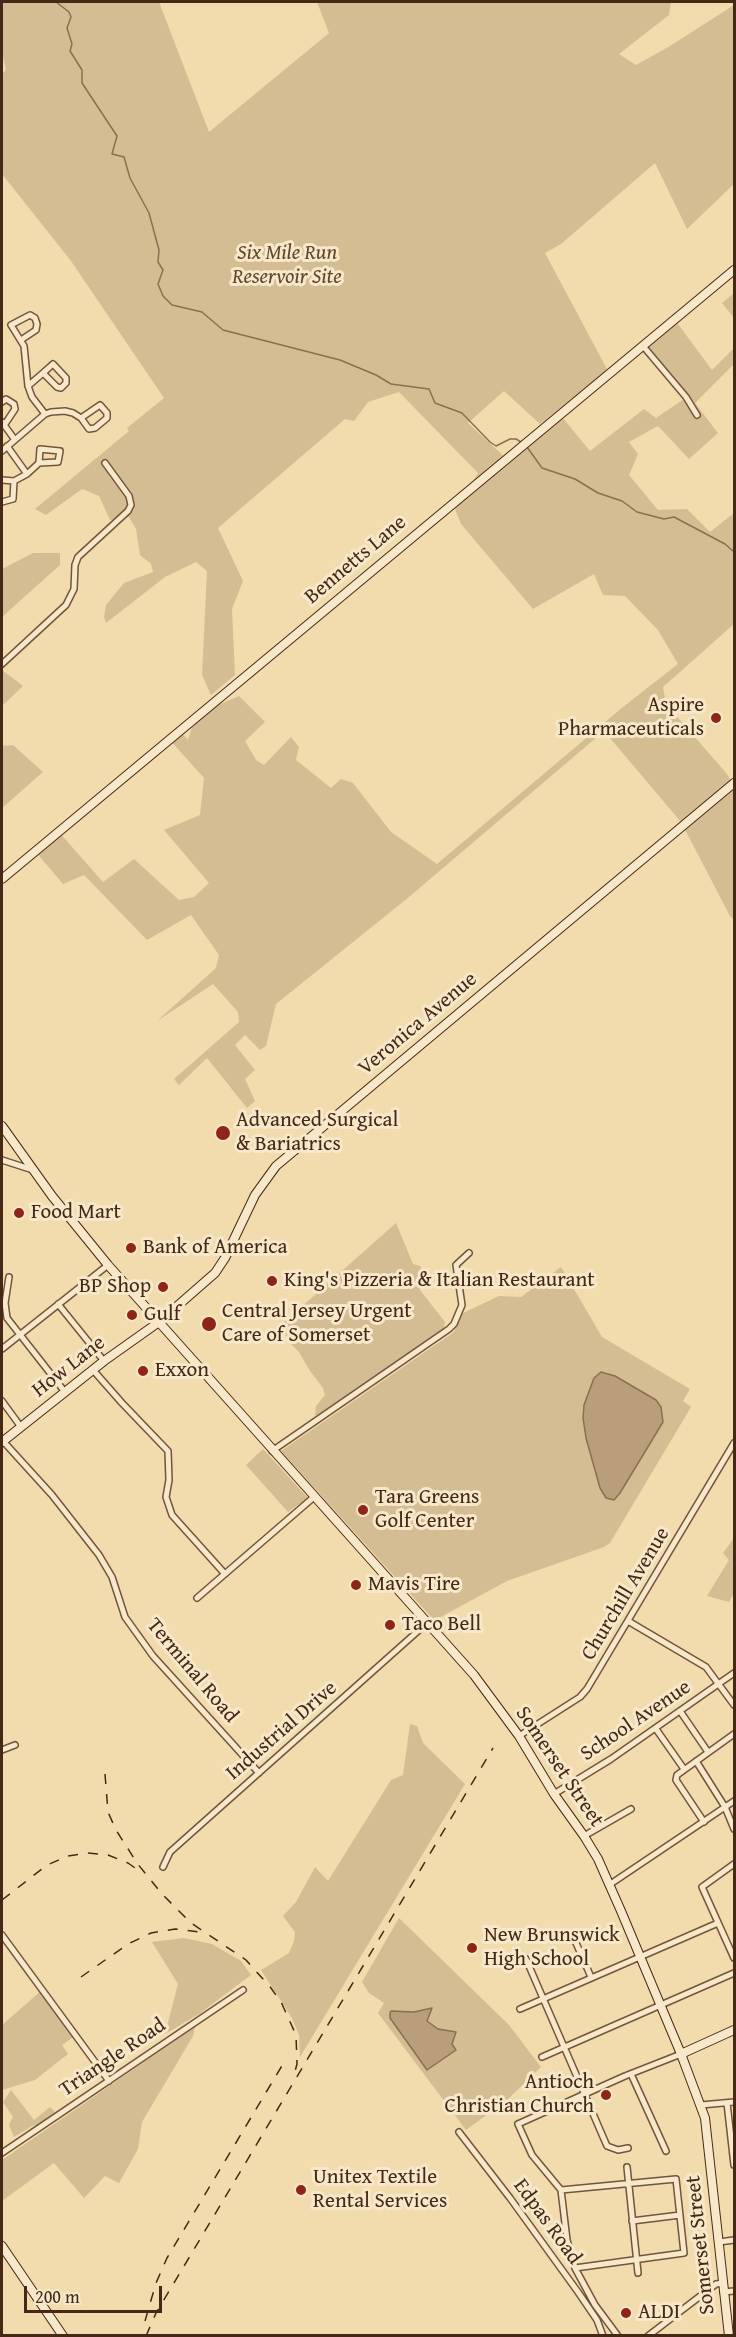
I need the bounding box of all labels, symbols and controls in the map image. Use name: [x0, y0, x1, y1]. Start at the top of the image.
park label: Six Mile Run Reservoir Site: [232, 241, 342, 291]
street label: Bennetts Lane: [300, 510, 412, 610]
place label: Aspire Pharmaceuticals: [558, 693, 704, 743]
marker: Aspire Pharmaceuticals: [709, 711, 723, 725]
street label: Veronica Avenue: [353, 967, 483, 1081]
place label: Advanced Surgical & Bariatrics: [236, 1108, 398, 1158]
marker: Advanced Surgical & Bariatrics: [214, 1124, 232, 1142]
place label: Food Mart: [31, 1200, 121, 1226]
marker: Food Mart: [12, 1206, 26, 1220]
place label: Bank of America: [143, 1235, 288, 1261]
marker: Bank of America: [124, 1241, 138, 1255]
place label: King's Pizzeria & Italian Restaurant: [284, 1268, 595, 1294]
place label: BP Shop: [79, 1274, 151, 1300]
marker: King's Pizzeria & Italian Restaurant: [265, 1274, 279, 1288]
marker: BP Shop: [156, 1280, 170, 1294]
place label: Central Jersey Urgent Care of Somerset: [222, 1299, 412, 1349]
place label: Gulf: [144, 1302, 180, 1328]
marker: Gulf: [125, 1308, 139, 1322]
marker: Central Jersey Urgent Care of Somerset: [200, 1315, 218, 1333]
street label: How Lane: [27, 1331, 111, 1403]
place label: Exxon: [155, 1358, 209, 1384]
marker: Exxon: [136, 1364, 150, 1378]
place label: Tara Greens Golf Center: [375, 1485, 479, 1535]
marker: Tara Greens Golf Center: [356, 1503, 370, 1517]
street label: Churchill Avenue: [576, 1523, 676, 1665]
place label: Mavis Tire: [368, 1572, 460, 1598]
marker: Mavis Tire: [349, 1578, 363, 1592]
place label: Taco Bell: [402, 1612, 481, 1638]
street label: Terminal Road: [141, 1614, 243, 1728]
marker: Taco Bell: [383, 1618, 397, 1632]
street label: School Avenue: [576, 1675, 696, 1767]
street label: Industrial Drive: [221, 1676, 343, 1786]
street label: Somerset Street: [509, 1702, 609, 1832]
place label: New Brunswick High School: [484, 1923, 620, 1973]
marker: New Brunswick High School: [465, 1941, 479, 1955]
street label: Triangle Road: [55, 2013, 171, 2103]
place label: Antioch Christian Church: [445, 2070, 594, 2120]
marker: Antioch Christian Church: [599, 2088, 613, 2102]
place label: Unitex Textile Rental Services: [313, 2165, 447, 2215]
street label: Edpas Road: [507, 2174, 587, 2270]
street label: Somerset Street: [681, 2174, 721, 2316]
marker: Unitex Textile Rental Services: [294, 2183, 308, 2197]
scale bar: [27, 2274, 165, 2312]
text: 200 m: [35, 2283, 80, 2310]
place label: ALDI: [638, 2300, 680, 2326]
marker: ALDI: [619, 2306, 633, 2320]

